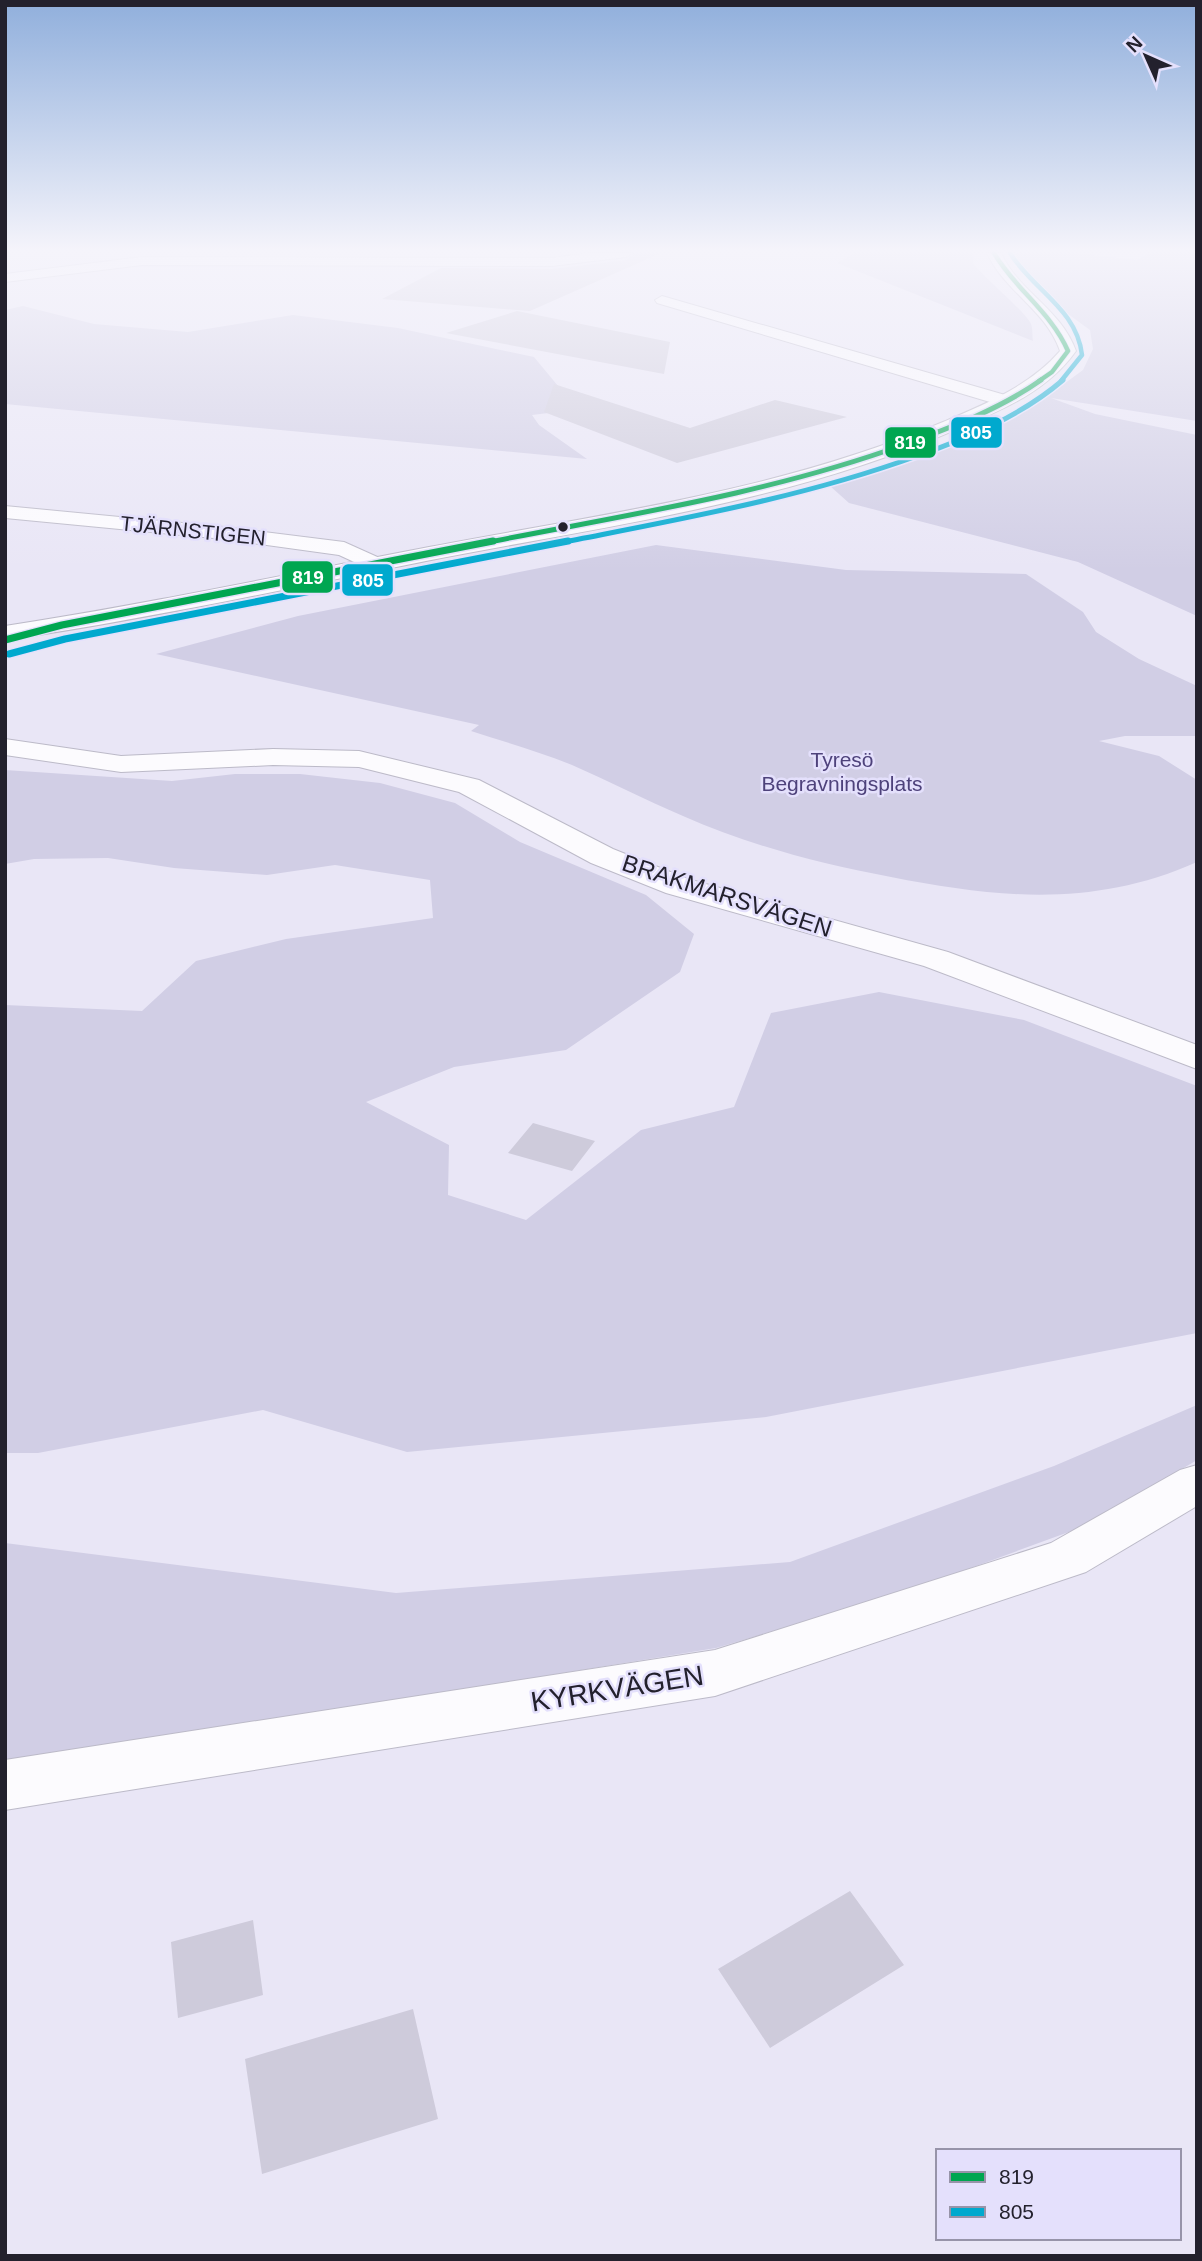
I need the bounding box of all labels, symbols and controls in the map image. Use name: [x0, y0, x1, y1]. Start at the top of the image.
north arrow: [1111, 21, 1181, 91]
text: N: [1122, 32, 1147, 57]
line badge: 805: [950, 416, 1003, 449]
text: 805: [960, 422, 992, 443]
line badge: 819: [884, 426, 937, 459]
text: 819: [894, 432, 926, 453]
street label: TJÄRNSTIGEN: [119, 511, 267, 550]
unlabelled marker: [556, 520, 570, 534]
line badge: 819: [281, 560, 334, 594]
line badge: 805: [341, 563, 394, 597]
text: 819: [292, 567, 324, 588]
text: 805: [352, 570, 384, 591]
park label: Tyresö Begravningsplats: [761, 748, 923, 795]
street label: BRAKMARSVÄGEN: [619, 849, 835, 942]
street label: KYRKVÄGEN: [529, 1660, 706, 1717]
legend: [936, 2149, 1181, 2240]
text: 819: [999, 2165, 1034, 2188]
text: 805: [999, 2200, 1034, 2223]

